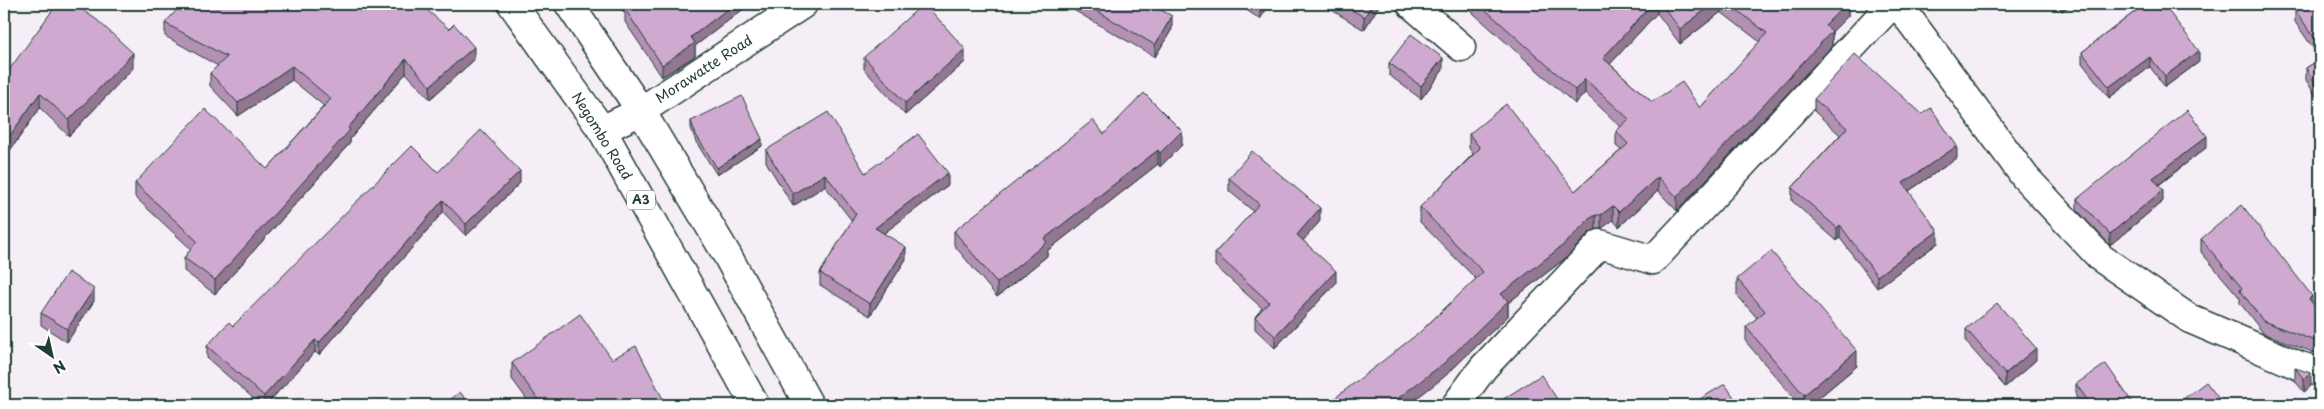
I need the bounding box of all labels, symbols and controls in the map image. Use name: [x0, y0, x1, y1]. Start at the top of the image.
street label: Morawatte Road: [651, 29, 756, 108]
street label: Negombo Road: [567, 88, 638, 184]
road number: A3: [627, 190, 655, 210]
north arrow: [28, 332, 78, 382]
text: N: [49, 355, 70, 379]

